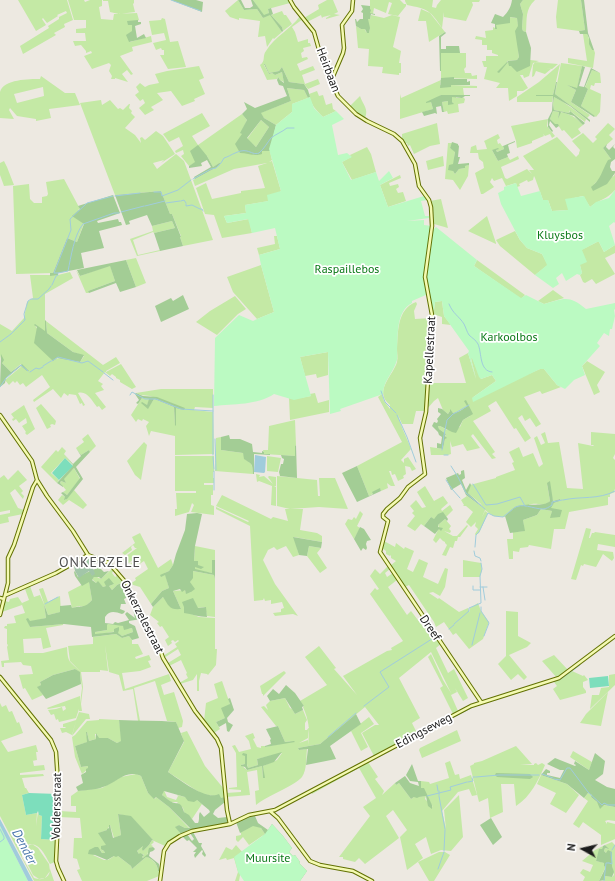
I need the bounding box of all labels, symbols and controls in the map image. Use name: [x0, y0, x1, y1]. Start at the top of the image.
street label: Heirbaan: [313, 46, 343, 94]
park label: Kluysbos: [537, 229, 583, 243]
park label: Raspaillebos: [315, 263, 379, 277]
street label: Kapellestraat: [421, 316, 439, 384]
park label: Karkoolbos: [481, 331, 537, 345]
district label: ONKERZELE: [59, 555, 141, 571]
street label: Onkerzelestraat: [117, 578, 167, 656]
street label: Dreef: [416, 612, 444, 644]
street label: Edingseweg: [394, 710, 454, 752]
street label: Voldersstraat: [49, 772, 65, 840]
water label: Dender: [8, 827, 40, 867]
north arrow: [563, 829, 603, 869]
text: N: [564, 843, 579, 852]
park label: Muursite: [246, 852, 290, 866]

